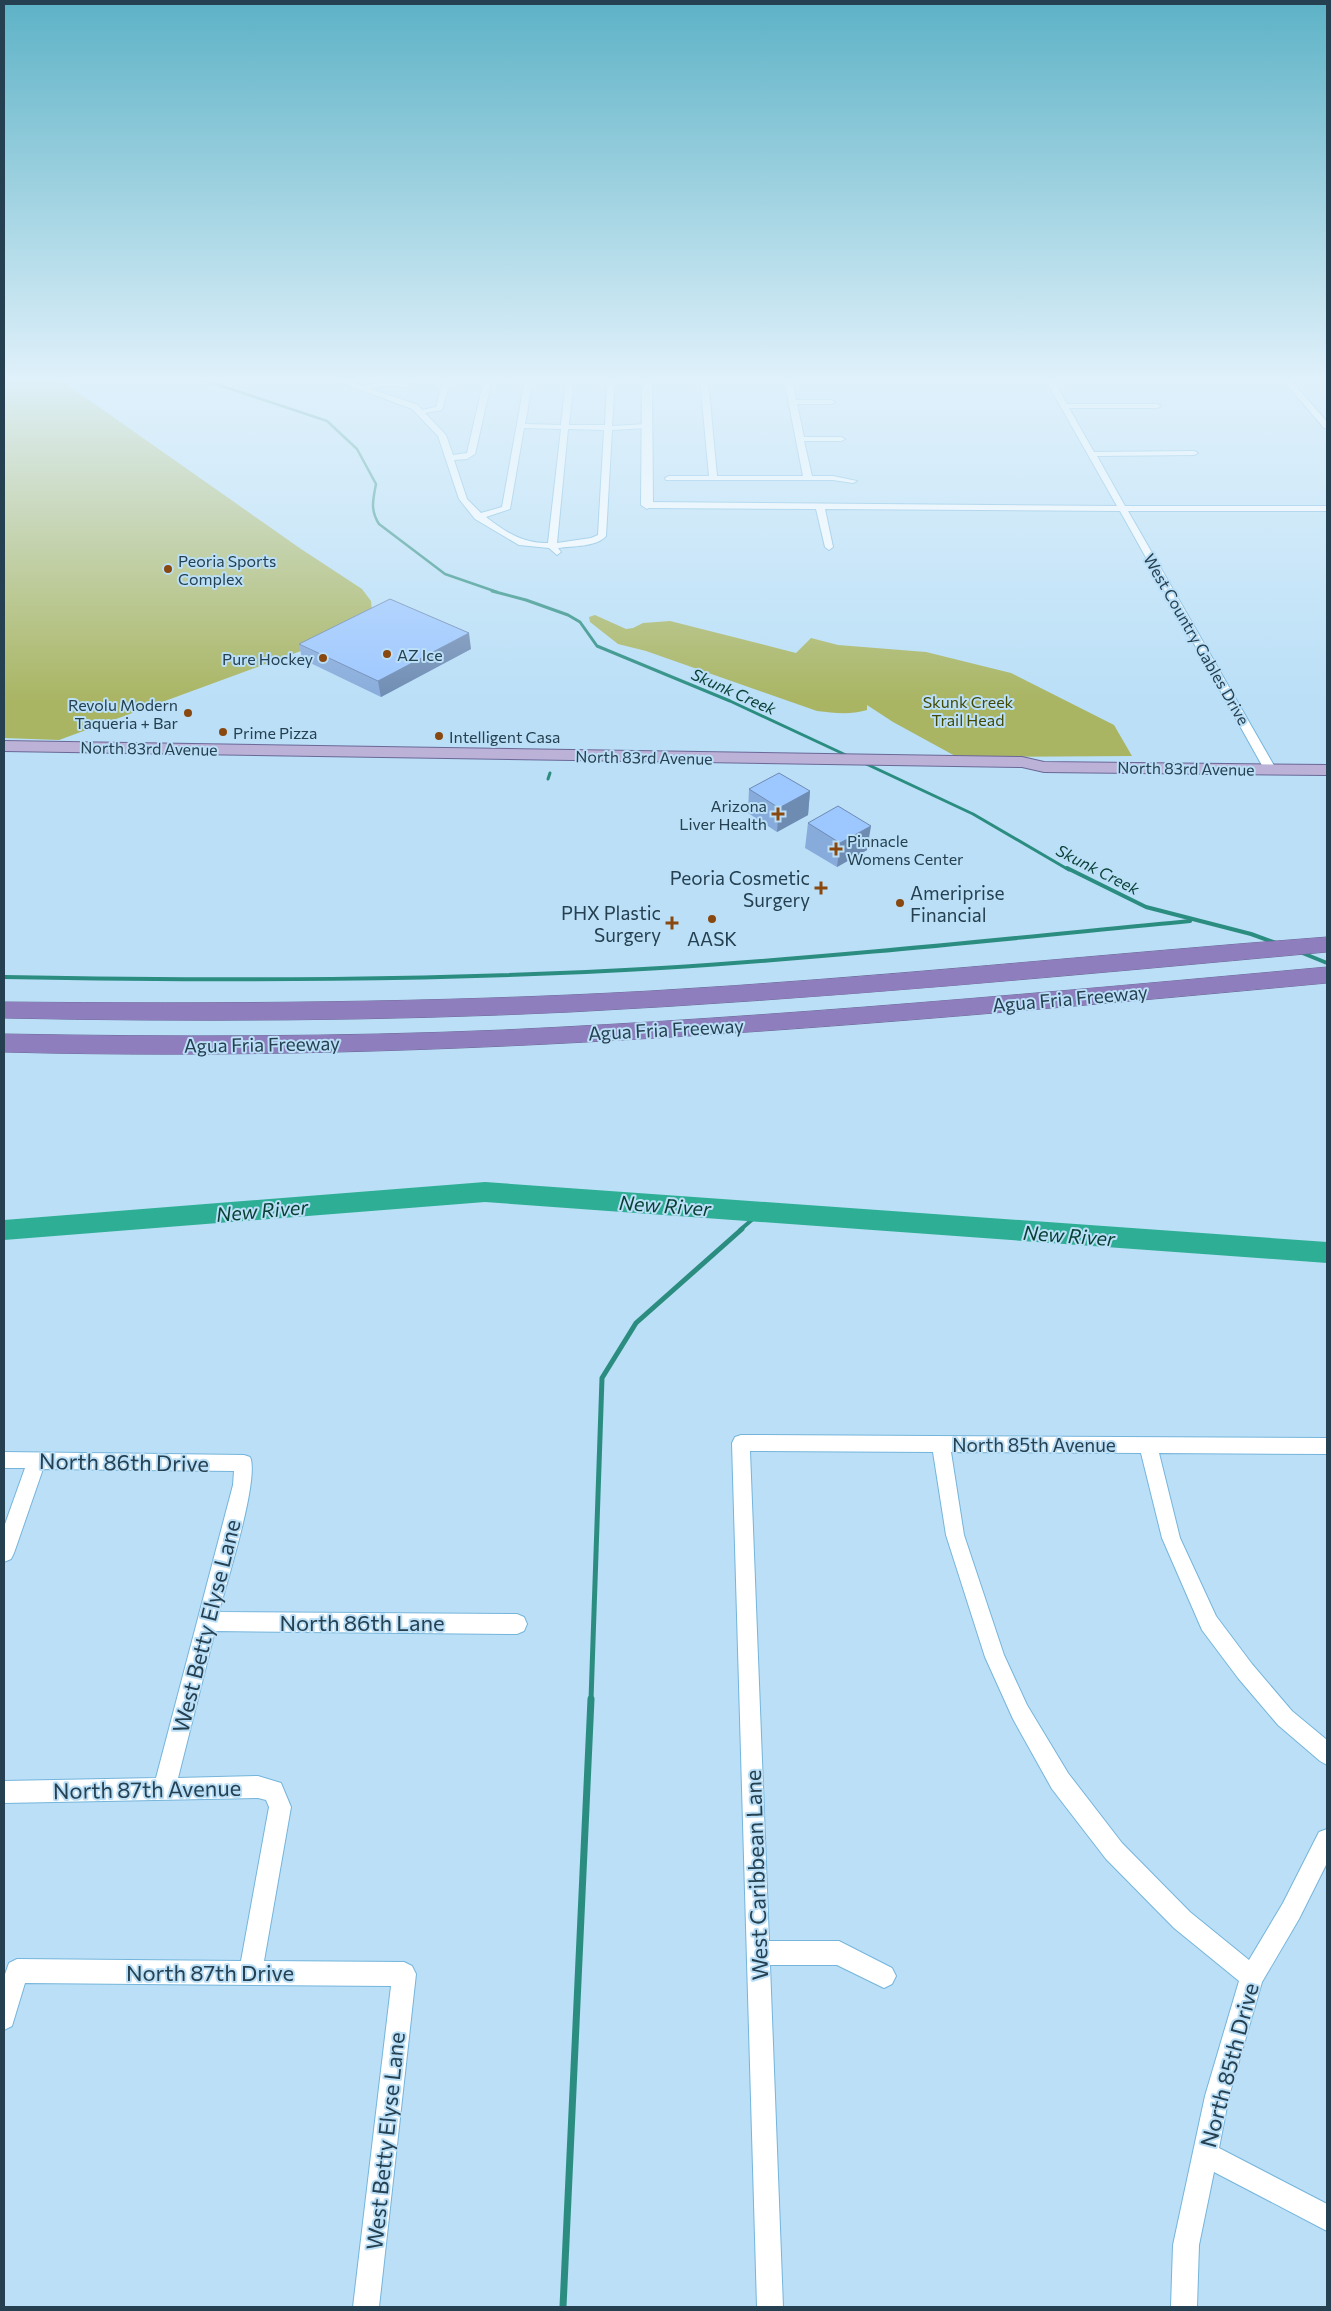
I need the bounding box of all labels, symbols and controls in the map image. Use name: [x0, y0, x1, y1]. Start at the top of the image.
street label: West Country Gables Drive: [1140, 550, 1254, 728]
place label: Peoria Sports Complex: [178, 551, 276, 588]
marker: Peoria Sports Complex: [162, 563, 174, 575]
place label: AZ Ice: [397, 645, 443, 664]
marker: AZ Ice: [381, 648, 393, 660]
place label: Pure Hockey: [222, 649, 313, 668]
marker: Pure Hockey: [317, 652, 329, 664]
water label: Skunk Creek: [689, 664, 780, 718]
park label: Skunk Creek Trail Head: [923, 692, 1014, 729]
place label: Revolu Modern Taqueria + Bar: [68, 695, 179, 732]
marker: Revolu Modern Taqueria + Bar: [182, 707, 194, 719]
place label: Prime Pizza: [233, 723, 317, 742]
marker: Prime Pizza: [217, 726, 229, 738]
place label: Intelligent Casa: [449, 727, 560, 746]
marker: Intelligent Casa: [433, 730, 445, 742]
street label: North 83rd Avenue: [80, 737, 218, 759]
street label: North 83rd Avenue: [575, 746, 713, 768]
street label: North 83rd Avenue: [1117, 757, 1255, 779]
place label: Arizona Liver Health: [679, 796, 767, 833]
marker: Arizona Liver Health: [771, 807, 785, 821]
place label: Pinnacle Womens Center: [847, 831, 964, 868]
water label: Skunk Creek: [1053, 840, 1143, 898]
marker: Pinnacle Womens Center: [829, 842, 843, 856]
place label: Peoria Cosmetic Surgery: [670, 866, 810, 911]
marker: Peoria Cosmetic Surgery: [814, 881, 828, 895]
place label: Ameriprise Financial: [910, 881, 1005, 926]
marker: Ameriprise Financial: [894, 897, 906, 909]
place label: PHX Plastic Surgery: [561, 901, 661, 946]
marker: AASK: [706, 913, 718, 925]
marker: PHX Plastic Surgery: [665, 916, 679, 930]
place label: AASK: [687, 927, 737, 950]
street label: Agua Fria Freeway: [991, 980, 1149, 1016]
street label: Agua Fria Freeway: [587, 1013, 745, 1045]
street label: Agua Fria Freeway: [184, 1031, 340, 1057]
water label: New River: [618, 1190, 713, 1220]
water label: New River: [215, 1194, 310, 1226]
water label: New River: [1022, 1220, 1117, 1250]
street label: North 85th Avenue: [952, 1433, 1116, 1456]
street label: North 86th Drive: [39, 1447, 209, 1477]
street label: West Betty Elyse Lane: [166, 1516, 246, 1736]
street label: North 86th Lane: [279, 1609, 445, 1636]
street label: West Caribbean Lane: [739, 1769, 773, 1981]
street label: North 87th Avenue: [53, 1774, 241, 1804]
street label: North 87th Drive: [126, 1959, 294, 1986]
street label: North 85th Drive: [1194, 1980, 1264, 2150]
street label: West Betty Elyse Lane: [360, 2031, 410, 2251]

